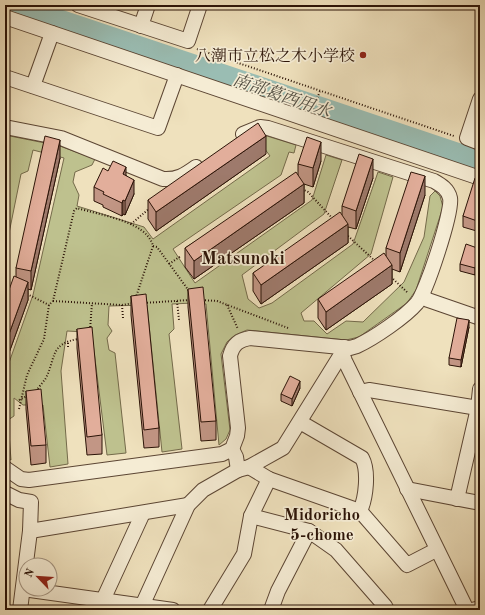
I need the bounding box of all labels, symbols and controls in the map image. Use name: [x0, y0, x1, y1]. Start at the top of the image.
place label: 八潮市立松之木小学校: [195, 47, 355, 65]
marker: 八潮市立松之木小学校: [358, 50, 368, 60]
water label: 南部葛西用水: [231, 70, 335, 122]
district label: Matsunoki: [201, 250, 285, 268]
district label: Midoricho 5-chome: [284, 507, 360, 544]
north arrow: [18, 557, 58, 597]
text: N: [24, 567, 37, 580]

